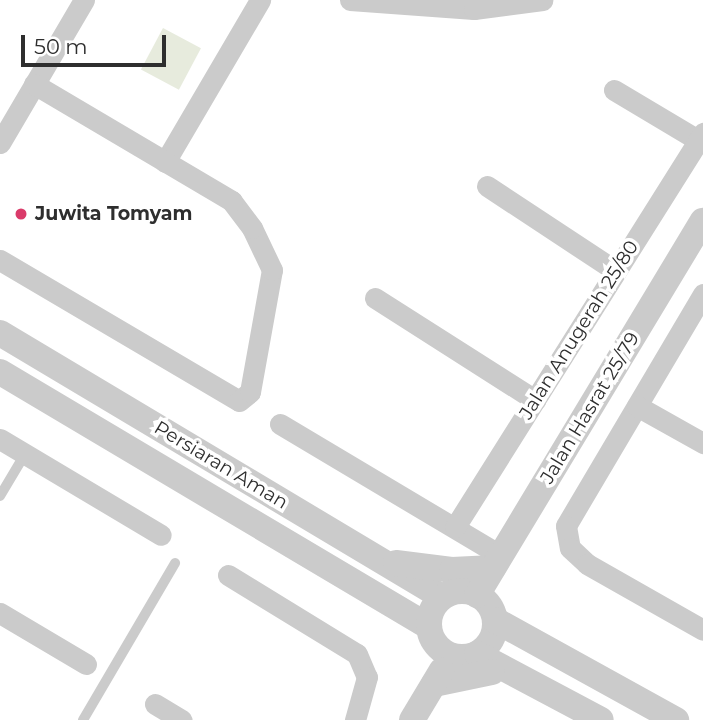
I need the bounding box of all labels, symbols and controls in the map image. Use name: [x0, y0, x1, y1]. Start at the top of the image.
scale bar: [24, 21, 170, 65]
text: 50 m: [34, 34, 88, 59]
place label: Juwita Tomyam: [35, 203, 192, 225]
marker: Juwita Tomyam: [13, 206, 29, 222]
street label: Jalan Anugerah 25/80: [515, 236, 643, 424]
street label: Jalan Hasrat 25/79: [536, 328, 644, 488]
street label: Persiaran Aman: [150, 416, 292, 514]

